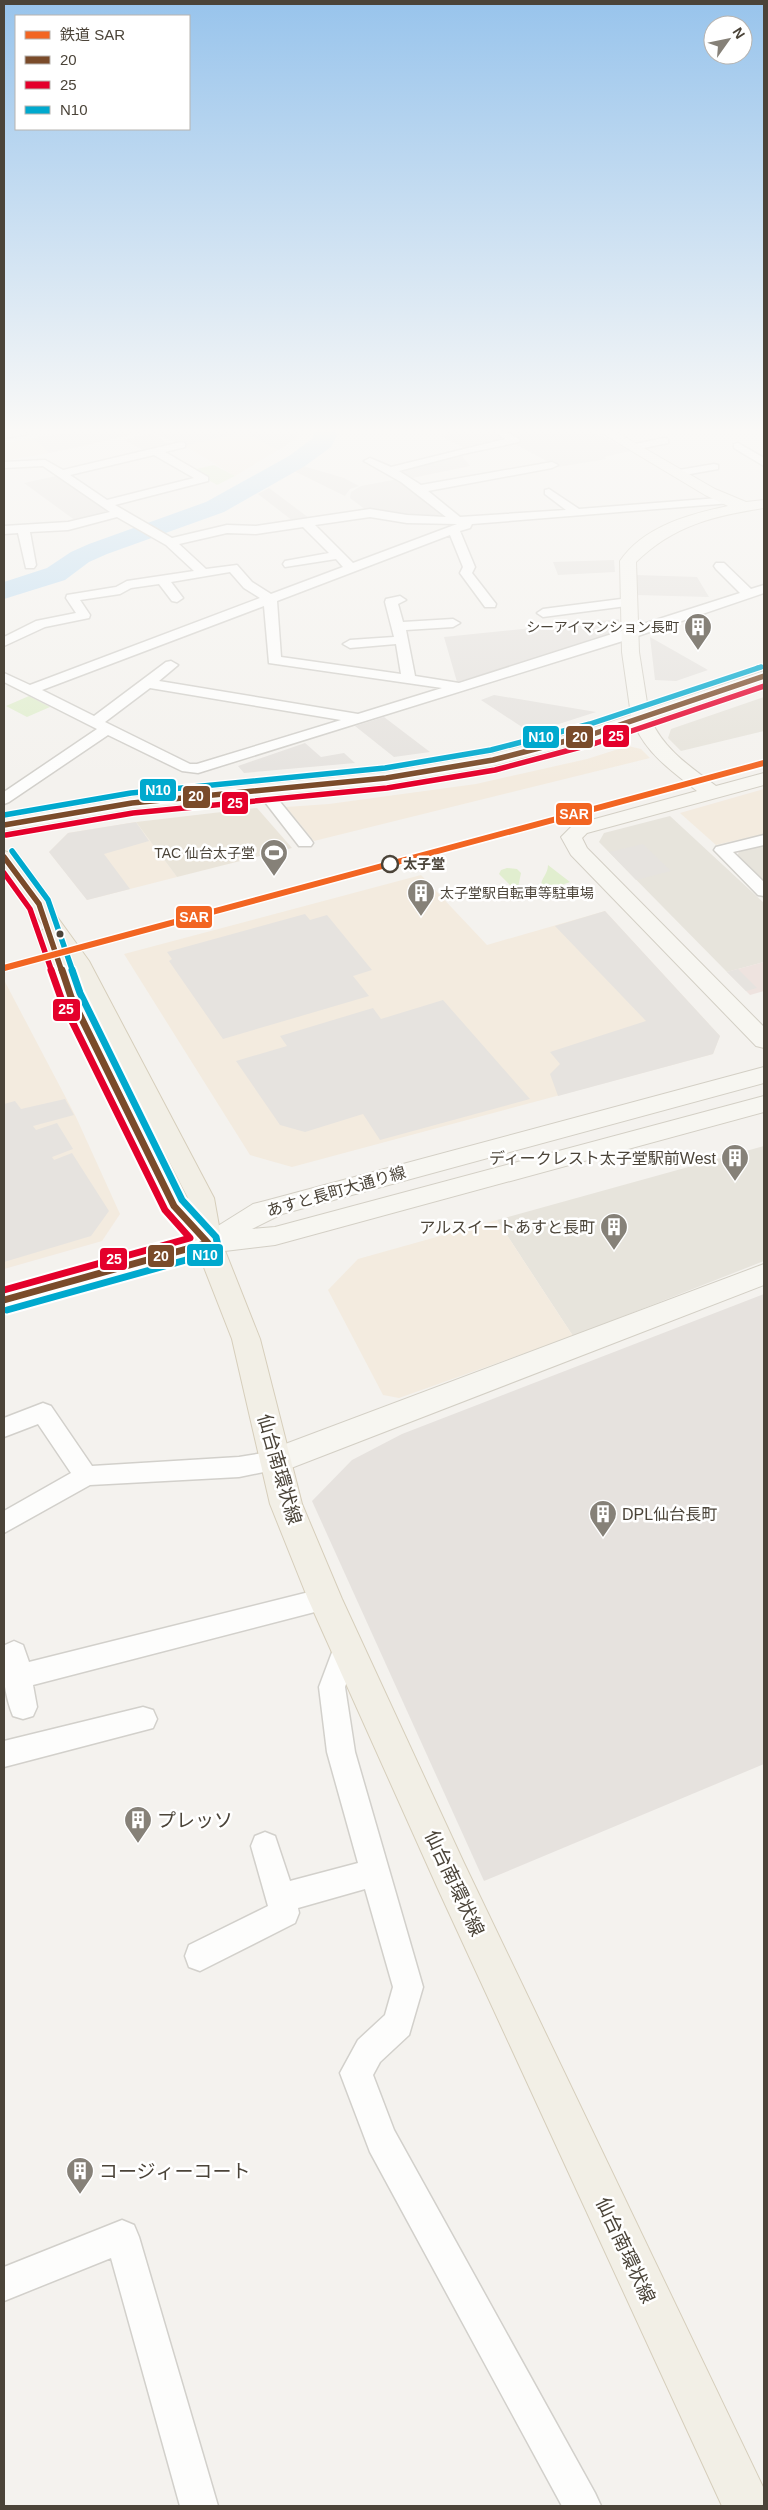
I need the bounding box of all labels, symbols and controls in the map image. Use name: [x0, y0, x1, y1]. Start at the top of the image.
legend: [15, 15, 190, 130]
north arrow: [703, 15, 753, 65]
text: N: [729, 24, 748, 42]
text: 鉄道 SAR: [60, 26, 125, 43]
text: 20: [60, 51, 77, 68]
text: 25: [60, 76, 77, 93]
text: N10: [60, 101, 88, 118]
building icon: シーアイマンション長町: [683, 612, 713, 651]
place label: シーアイマンション長町: [526, 619, 679, 635]
line badge: 25: [602, 724, 630, 748]
line badge: N10: [522, 725, 560, 749]
line badge: 20: [565, 725, 594, 749]
text: 25: [608, 728, 624, 744]
text: N10: [528, 729, 554, 745]
text: 20: [572, 729, 588, 745]
line badge: N10: [139, 778, 177, 802]
text: N10: [145, 782, 171, 798]
line badge: 20: [182, 785, 211, 809]
text: 20: [188, 788, 204, 804]
line badge: 25: [221, 791, 249, 815]
text: 25: [227, 795, 243, 811]
line badge: SAR: [555, 802, 593, 826]
text: SAR: [559, 806, 589, 822]
sports icon: TAC 仙台太子堂: [259, 838, 289, 877]
place label: TAC 仙台太子堂: [154, 845, 255, 861]
marker: 太子堂: [381, 855, 399, 873]
place label: 太子堂: [403, 856, 445, 872]
building icon: 太子堂駅自転車等駐車場: [406, 878, 436, 917]
place label: 太子堂駅自転車等駐車場: [440, 885, 594, 901]
line badge: SAR: [175, 905, 213, 929]
text: SAR: [179, 909, 209, 925]
unlabelled marker: [55, 929, 65, 939]
line badge: 25: [52, 998, 81, 1022]
text: 25: [58, 1001, 74, 1017]
building icon: ディークレスト太子堂駅前West: [720, 1143, 750, 1182]
place label: ディークレスト太子堂駅前West: [489, 1150, 717, 1167]
street label: あすと長町大通り線: [265, 1163, 408, 1219]
building icon: アルスイートあすと長町: [599, 1212, 629, 1251]
place label: アルスイートあすと長町: [419, 1219, 595, 1236]
line badge: N10: [186, 1243, 224, 1267]
line badge: 20: [147, 1244, 175, 1268]
line badge: 25: [99, 1247, 128, 1271]
text: N10: [192, 1247, 218, 1263]
text: 20: [153, 1248, 169, 1264]
text: 25: [106, 1251, 122, 1267]
street label: 仙台南環状線: [254, 1411, 305, 1527]
building icon: DPL仙台長町: [588, 1499, 618, 1538]
place label: DPL仙台長町: [622, 1506, 717, 1523]
building icon: プレッソ: [123, 1805, 153, 1844]
place label: プレッソ: [157, 1810, 233, 1831]
street label: 仙台南環状線: [421, 1827, 488, 1939]
building icon: コージィーコート: [65, 2156, 95, 2195]
place label: コージィーコート: [99, 2161, 251, 2182]
street label: 仙台南環状線: [592, 2194, 659, 2306]

